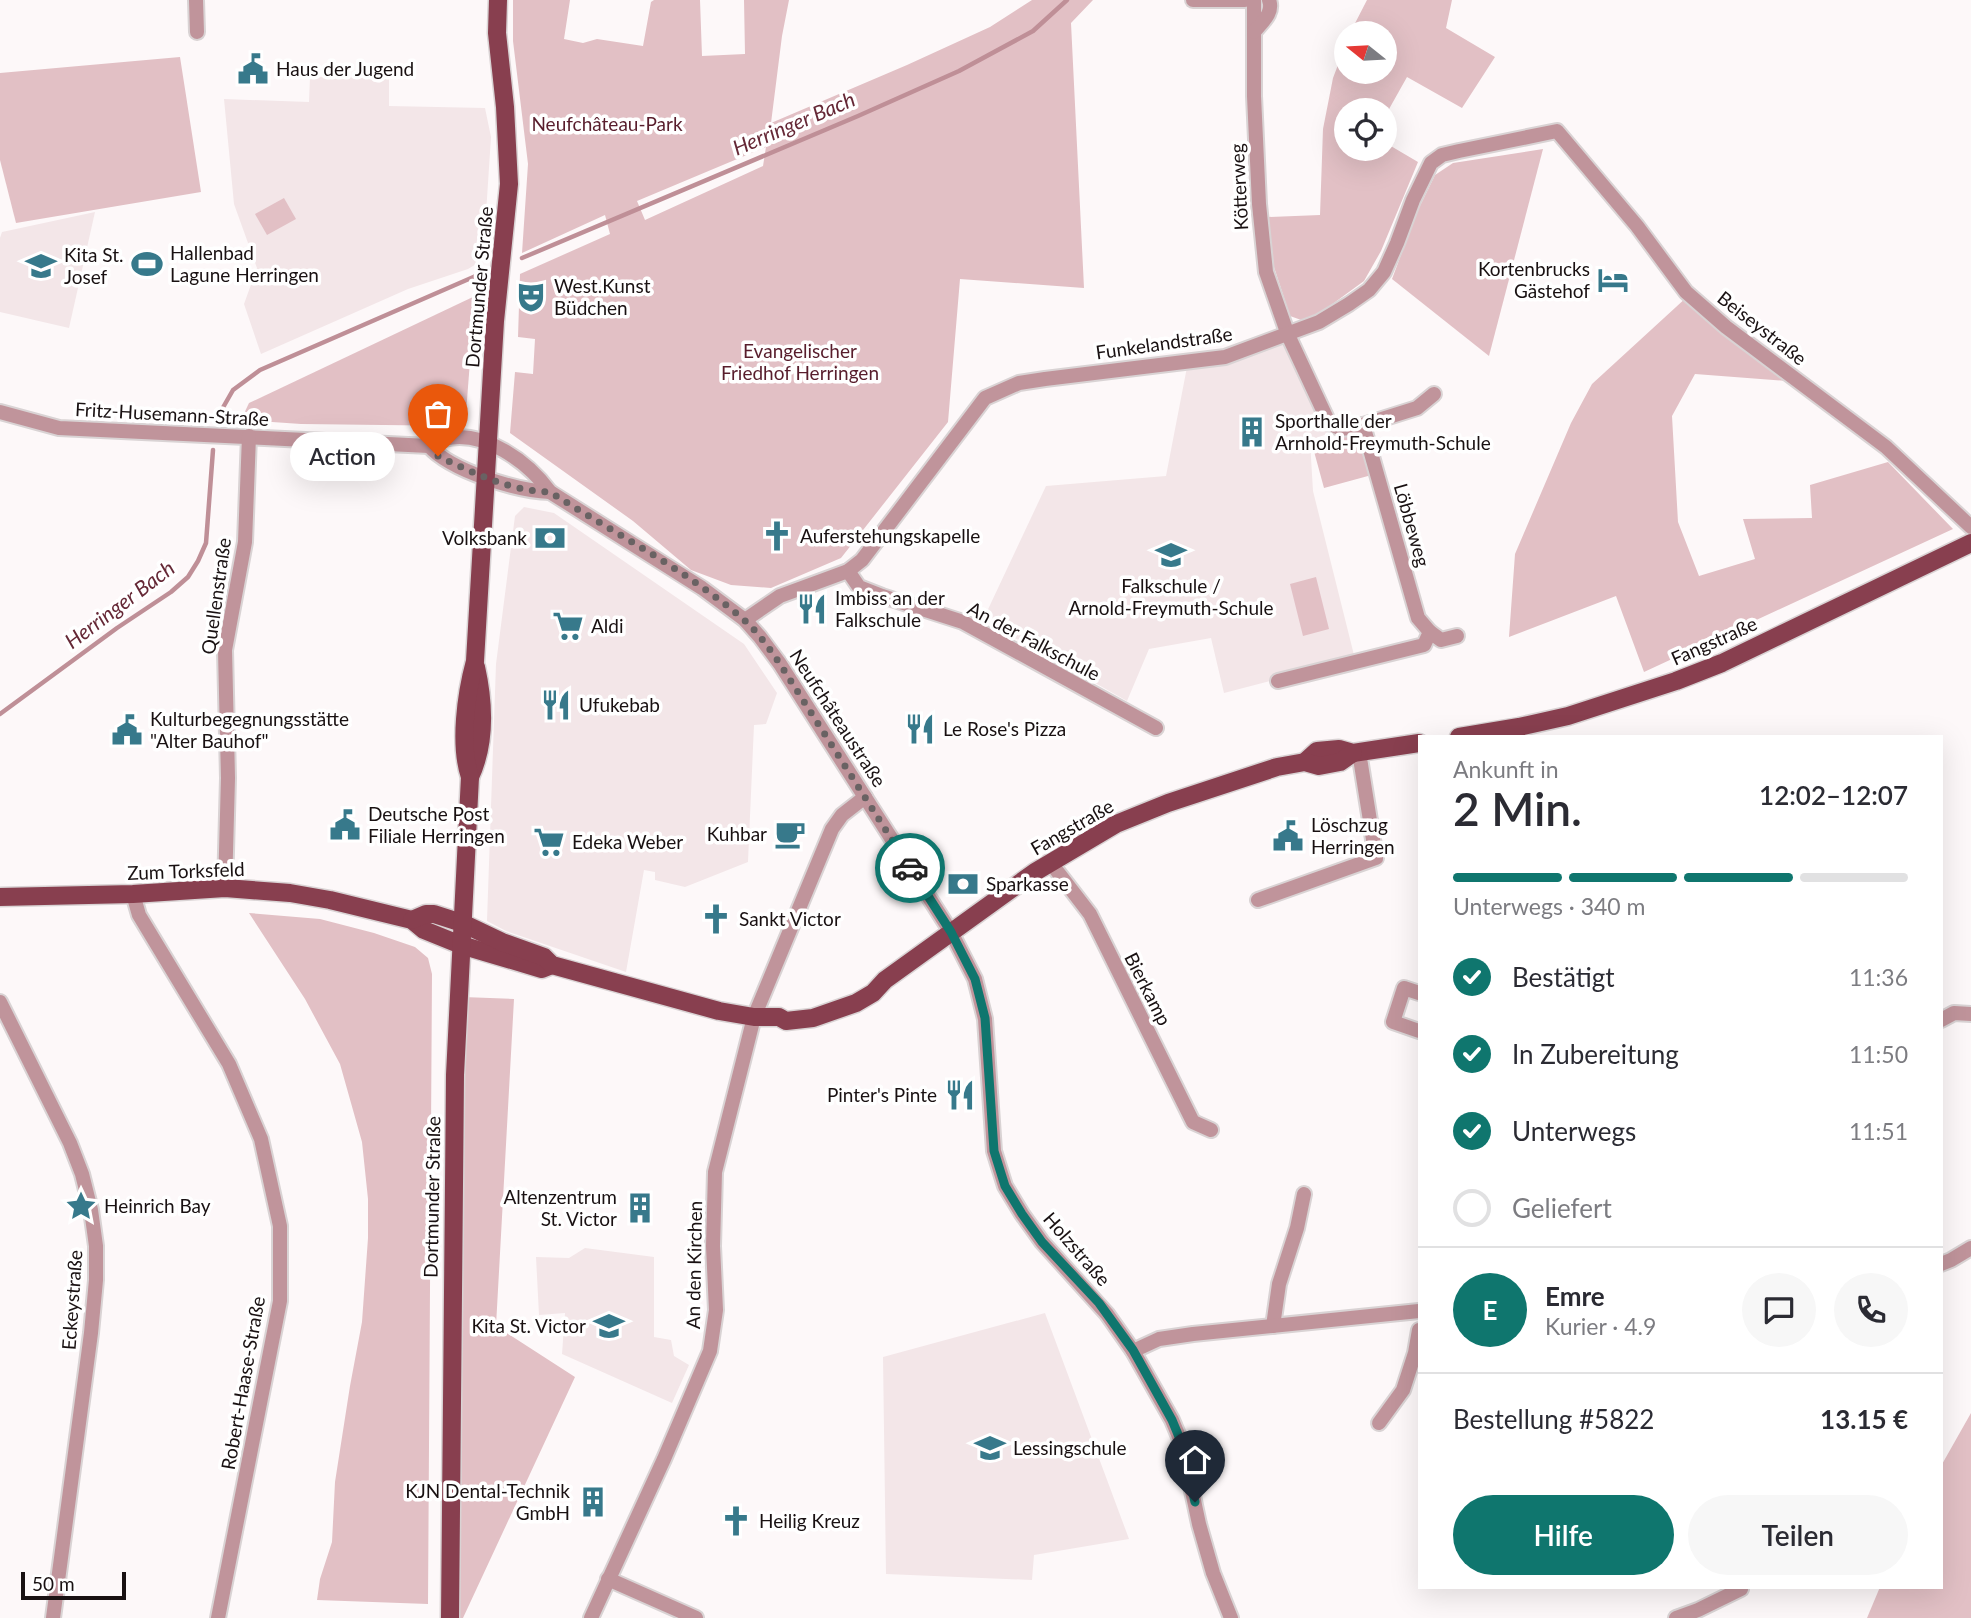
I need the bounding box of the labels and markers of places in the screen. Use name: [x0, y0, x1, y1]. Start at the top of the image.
public building icon: Haus der Jugend: [236, 52, 270, 86]
place label: Haus der Jugend: [276, 57, 414, 80]
place label: Hallenbad Lagune Herringen: [170, 241, 319, 286]
place label: Kita St. Josef: [64, 243, 123, 288]
sports icon: Hallenbad Lagune Herringen: [130, 247, 164, 281]
school or university icon: Kita St. Josef: [24, 249, 58, 283]
place label: Kortenbrucks Gästehof: [1478, 257, 1590, 302]
hotel icon: Kortenbrucks Gästehof: [1596, 263, 1630, 297]
place label: West.Kunst Büdchen: [554, 274, 651, 319]
theatre icon: West.Kunst Büdchen: [514, 280, 548, 314]
pin: [408, 384, 468, 456]
place label: Sporthalle der Arnhold-Freymuth-Schule: [1275, 409, 1491, 454]
building icon: Sporthalle der Arnhold-Freymuth-Schule: [1235, 415, 1269, 449]
callout: Action: [291, 432, 396, 480]
church icon: Auferstehungskapelle: [760, 519, 794, 553]
bank icon: Volksbank: [533, 521, 567, 555]
place label: Auferstehungskapelle: [800, 524, 980, 547]
place label: Volksbank: [442, 526, 527, 549]
school or university icon: Falkschule / Arnold-Freymuth-Schule: [1154, 538, 1188, 572]
place label: Falkschule / Arnold-Freymuth-Schule: [1068, 574, 1274, 619]
place label: Imbiss an der Falkschule: [835, 586, 945, 631]
restaurant icon: Imbiss an der Falkschule: [795, 592, 829, 626]
supermarket icon: Aldi: [551, 609, 585, 643]
place label: Aldi: [591, 614, 624, 637]
restaurant icon: Ufukebab: [539, 688, 573, 722]
place label: Ufukebab: [579, 693, 660, 716]
place label: Kulturbegegnungsstätte "Alter Bauhof": [150, 707, 349, 752]
restaurant icon: Le Rose's Pizza: [903, 712, 937, 746]
public building icon: Kulturbegegnungsstätte "Alter Bauhof": [110, 713, 144, 747]
place label: Le Rose's Pizza: [943, 717, 1066, 740]
place label: Deutsche Post Filiale Herringen: [368, 802, 505, 847]
public building icon: Deutsche Post Filiale Herringen: [328, 808, 362, 842]
place label: Löschzug Herringen: [1311, 813, 1395, 858]
cafe icon: Kuhbar: [773, 817, 807, 851]
public building icon: Löschzug Herringen: [1271, 819, 1305, 853]
place label: Kuhbar: [707, 822, 767, 845]
supermarket icon: Edeka Weber: [532, 825, 566, 859]
place label: Edeka Weber: [572, 830, 683, 853]
bank icon: Sparkasse: [946, 867, 980, 901]
place label: Sparkasse: [986, 872, 1069, 895]
church icon: Sankt Victor: [699, 902, 733, 936]
place label: Sankt Victor: [739, 907, 841, 930]
restaurant icon: Pinter's Pinte: [943, 1078, 977, 1112]
place label: Pinter's Pinte: [827, 1083, 937, 1106]
place label: Altenzentrum St. Victor: [503, 1185, 617, 1230]
place icon: Heinrich Bay: [64, 1189, 98, 1223]
building icon: Altenzentrum St. Victor: [623, 1191, 657, 1225]
place label: Heinrich Bay: [104, 1194, 211, 1217]
school or university icon: Kita St. Victor: [592, 1309, 626, 1343]
place label: Kita St. Victor: [471, 1314, 586, 1337]
pin: [1165, 1430, 1225, 1502]
school or university icon: Lessingschule: [973, 1431, 1007, 1465]
place label: Lessingschule: [1013, 1436, 1127, 1459]
place label: KJN Dental-Technik GmbH: [405, 1479, 570, 1524]
building icon: KJN Dental-Technik GmbH: [576, 1485, 610, 1519]
church icon: Heilig Kreuz: [719, 1504, 753, 1538]
place label: Heilig Kreuz: [759, 1509, 860, 1532]

